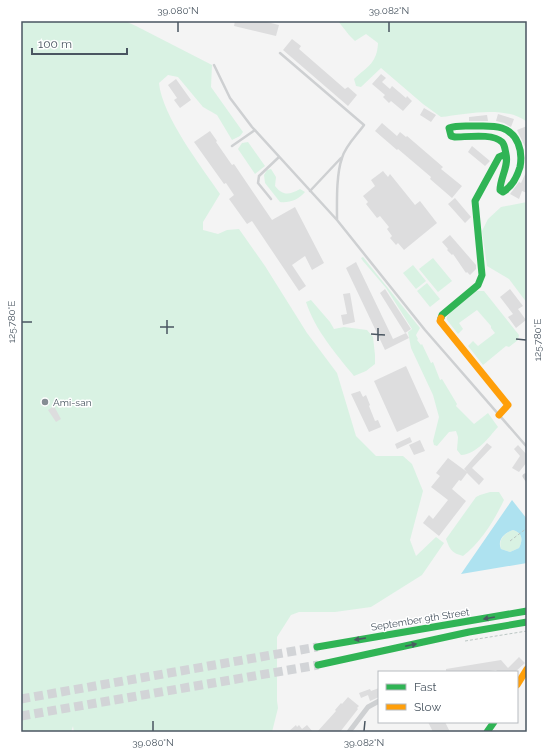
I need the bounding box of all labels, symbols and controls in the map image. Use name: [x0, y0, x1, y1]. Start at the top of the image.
text: 39.080°N: [157, 5, 199, 16]
text: 39.082°N: [369, 5, 409, 16]
scale bar: [32, 30, 127, 56]
text: 100 m: [38, 37, 72, 51]
text: 125.780°E: [6, 301, 17, 343]
text: 125.780°E: [532, 319, 543, 361]
marker: Ami-san: [40, 397, 50, 407]
place label: Ami-san: [53, 397, 92, 408]
street label: September 9th Street: [370, 606, 471, 633]
one-way arrow: [483, 615, 495, 621]
one-way arrow: [354, 636, 366, 642]
one-way arrow: [405, 641, 417, 647]
legend: [378, 671, 518, 723]
text: Fast: [414, 680, 437, 694]
text: Slow: [414, 700, 441, 714]
text: 39.080°N: [132, 737, 174, 748]
text: 39.082°N: [344, 737, 384, 748]

